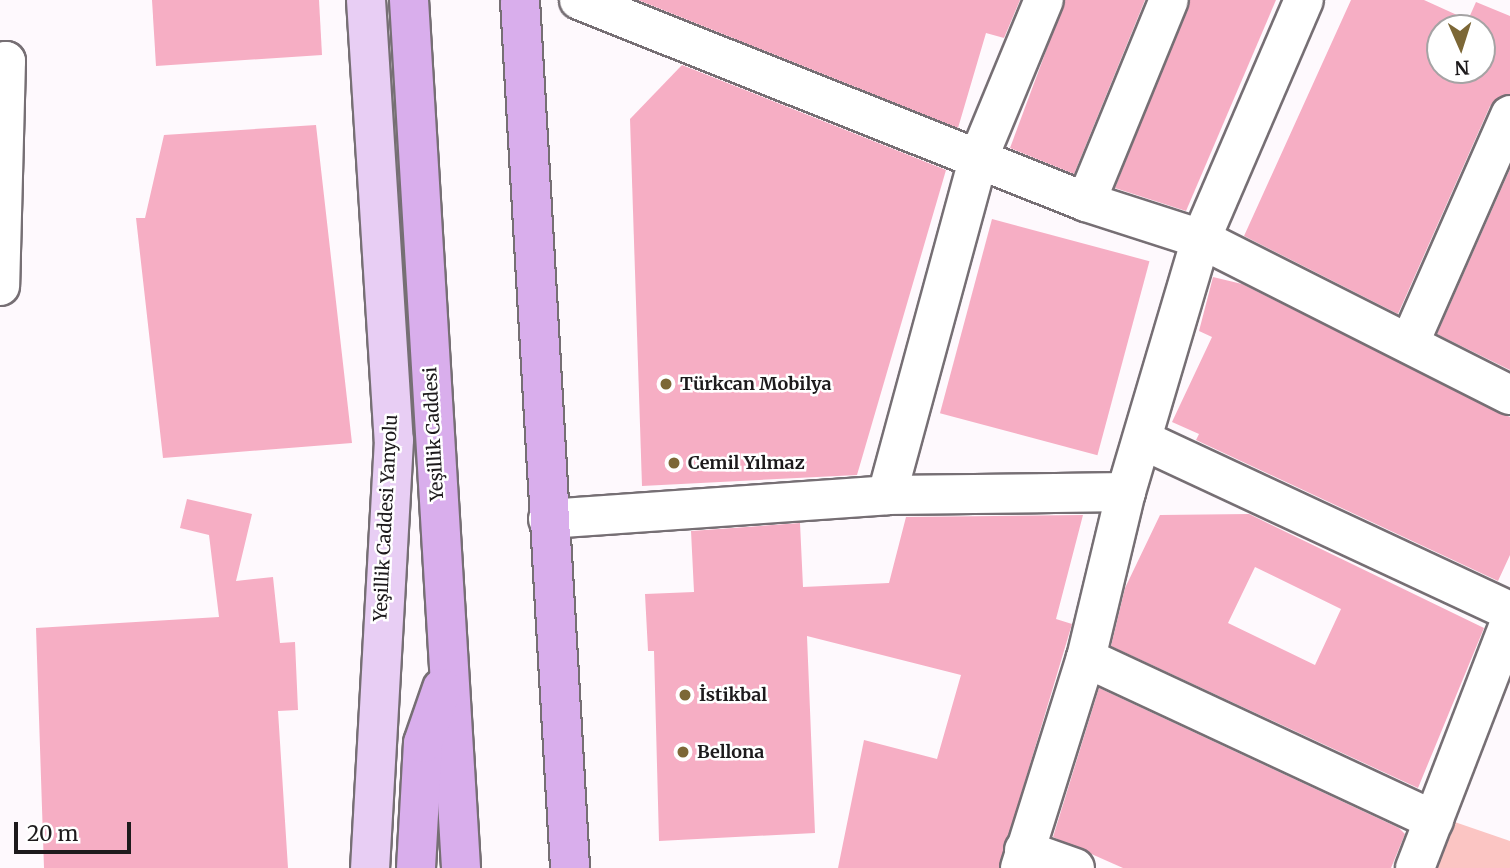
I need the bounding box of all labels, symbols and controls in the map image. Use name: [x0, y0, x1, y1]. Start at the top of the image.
north arrow: [1426, 14, 1496, 84]
text: N: [1454, 56, 1470, 80]
street label: Yeşillik Caddesi: [420, 366, 448, 502]
place label: Türkcan Mobilya: [680, 373, 832, 395]
marker: Türkcan Mobilya: [658, 376, 674, 392]
street label: Yeşillik Caddesi Yanyolu: [370, 414, 402, 622]
place label: Cemil Yılmaz: [688, 452, 805, 474]
marker: Cemil Yılmaz: [666, 455, 682, 471]
place label: İstikbal: [699, 684, 767, 706]
marker: İstikbal: [677, 687, 693, 703]
place label: Bellona: [697, 741, 764, 763]
marker: Bellona: [675, 744, 691, 760]
scale bar: [18, 808, 135, 852]
text: 20 m: [27, 820, 78, 847]

